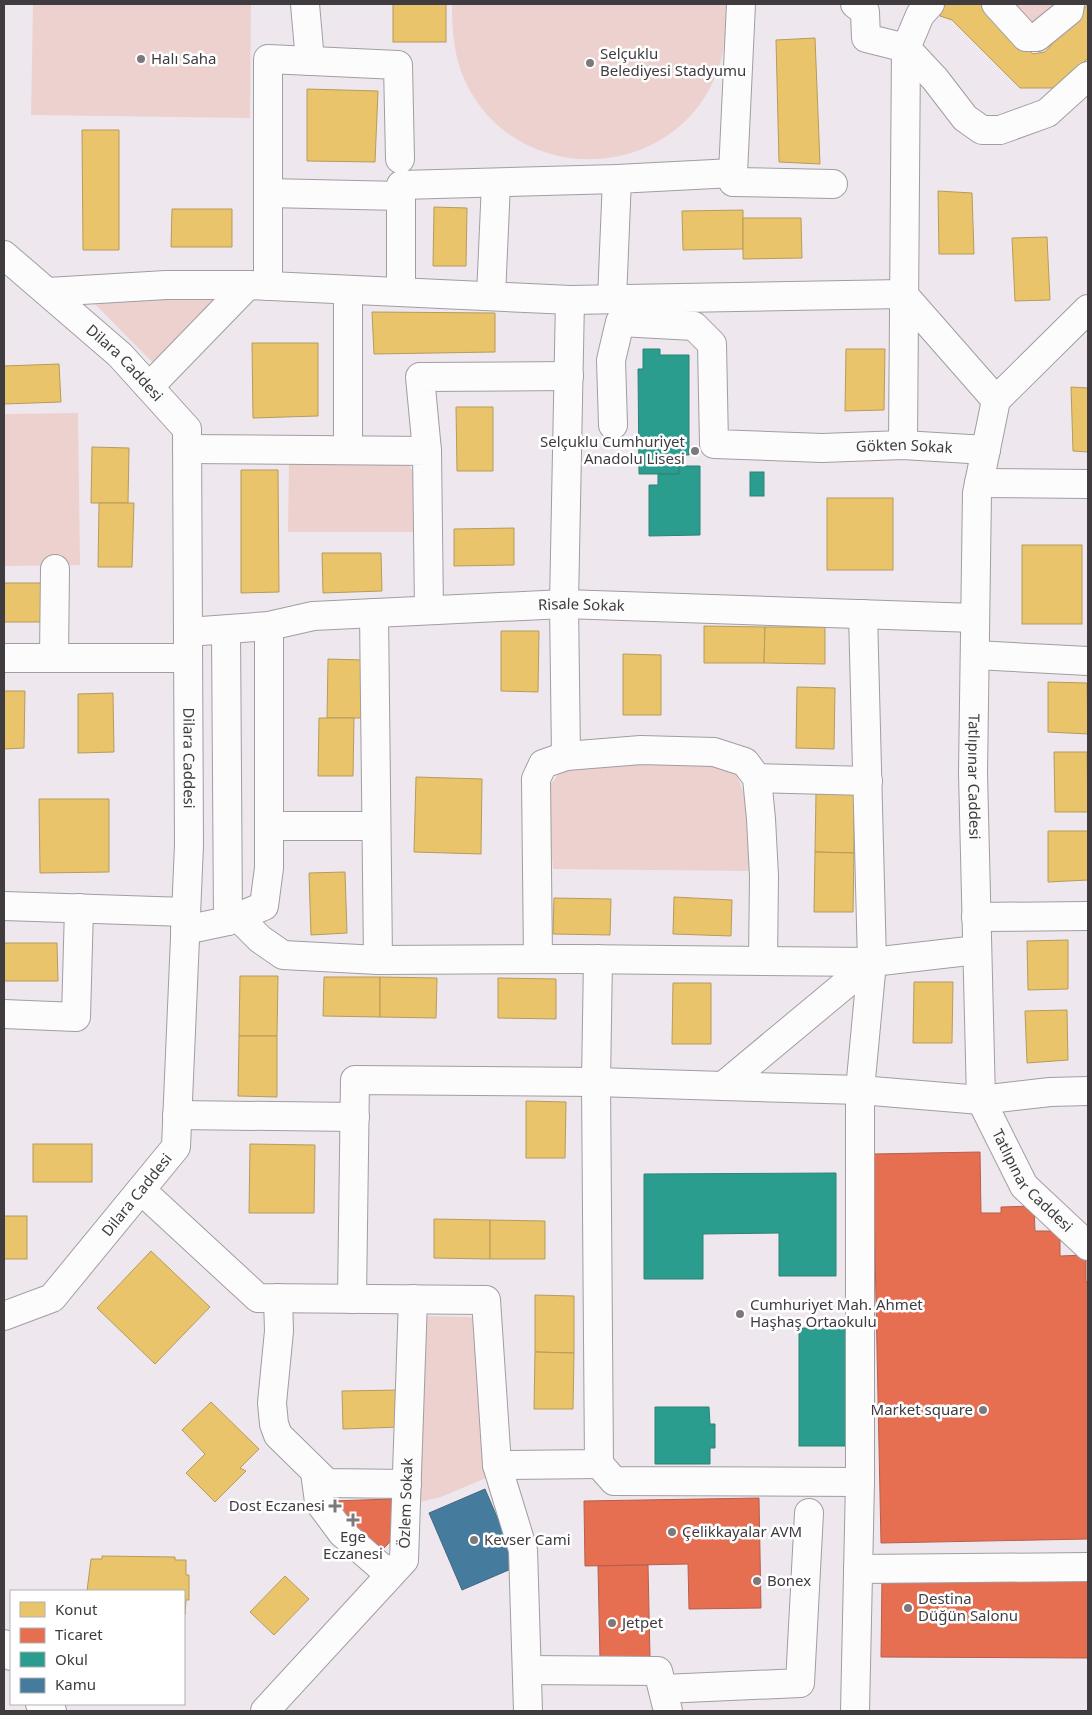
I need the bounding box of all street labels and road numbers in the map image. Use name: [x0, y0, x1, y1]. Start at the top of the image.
street label: Dilara Caddesi: [82, 319, 168, 405]
street label: Gökten Sokak: [855, 434, 953, 457]
street label: Risale Sokak: [537, 593, 625, 615]
street label: Dilara Caddesi: [179, 707, 200, 809]
street label: Tatlıpınar Caddesi: [964, 714, 986, 840]
street label: Tatlıpınar Caddesi: [988, 1125, 1078, 1236]
street label: Dilara Caddesi: [97, 1149, 176, 1240]
street label: Özlem Sokak: [393, 1457, 417, 1549]

